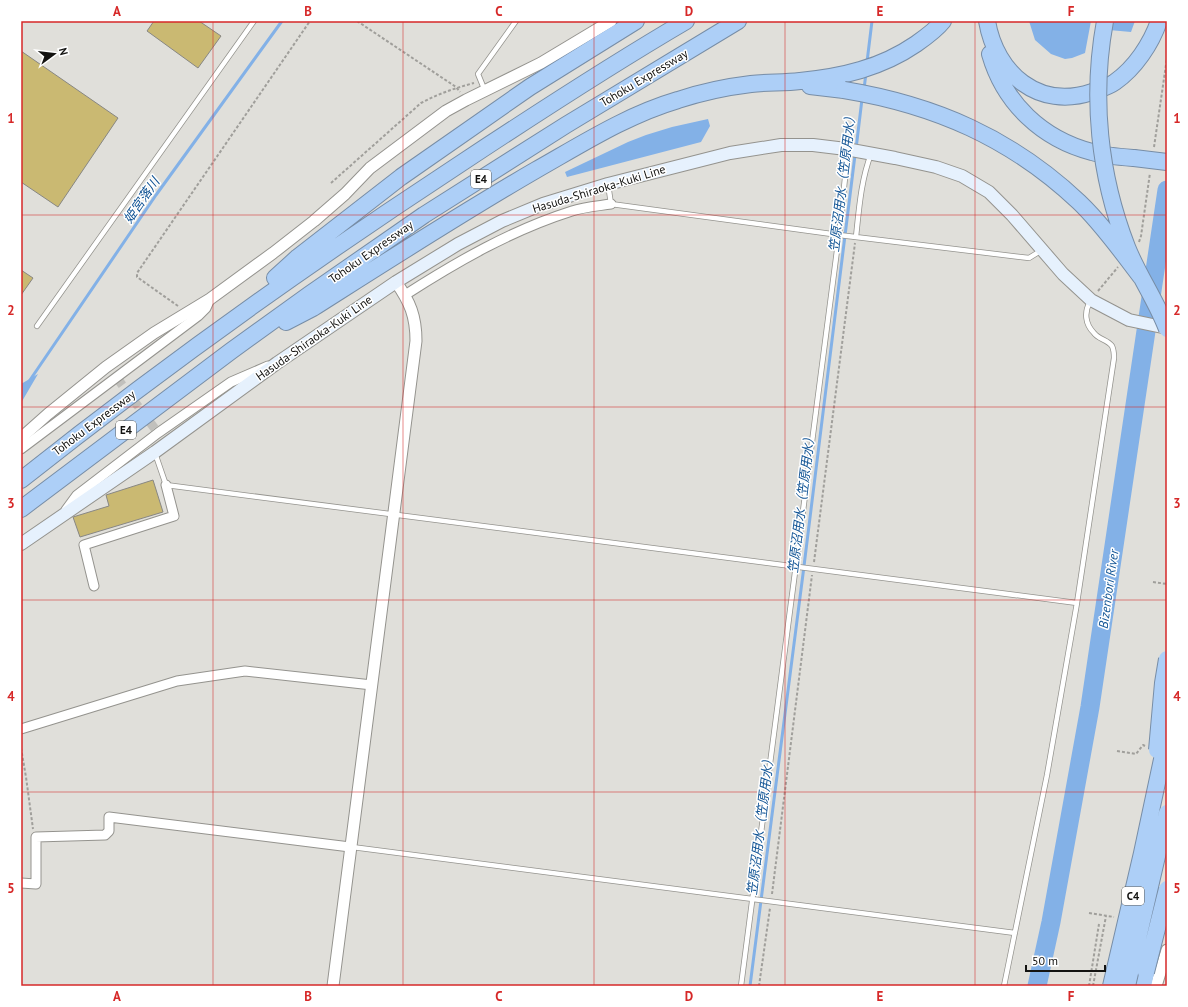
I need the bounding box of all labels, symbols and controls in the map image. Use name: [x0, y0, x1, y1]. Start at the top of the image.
text: A: [113, 3, 121, 20]
text: B: [304, 3, 312, 20]
text: C: [495, 3, 503, 20]
text: D: [685, 3, 693, 20]
text: E: [877, 3, 884, 20]
text: F: [1068, 3, 1075, 20]
north arrow: [34, 34, 74, 74]
street label: Tohoku Expressway: [597, 45, 691, 110]
text: N: [56, 46, 71, 57]
water label: 笠原沼用水（笠原用水）: [825, 109, 860, 253]
text: 1: [7, 110, 15, 127]
text: 1: [1173, 110, 1181, 127]
street label: Hasuda-Shiraoka-Kuki Line: [530, 161, 667, 216]
road number: E4: [471, 170, 491, 188]
water label: 姫宮落川: [120, 172, 164, 226]
street label: Tohoku Expressway: [326, 217, 416, 286]
street label: Hasuda-Shiraoka-Kuki Line: [253, 292, 375, 383]
text: 2: [7, 302, 15, 319]
text: 2: [1173, 302, 1181, 319]
street label: Tohoku Expressway: [49, 386, 138, 459]
road number: E4: [116, 421, 136, 439]
water label: 笠原沼用水（笠原用水）: [784, 430, 819, 574]
text: 3: [7, 495, 15, 512]
text: 3: [1173, 495, 1181, 512]
water label: Bizenbori River: [1095, 548, 1123, 630]
text: 4: [7, 688, 15, 705]
text: 4: [1173, 688, 1181, 705]
water label: 笠原沼用水（笠原用水）: [743, 752, 778, 896]
text: 5: [7, 880, 15, 897]
text: 5: [1173, 880, 1181, 897]
road number: C4: [1122, 887, 1144, 905]
scale bar: [1026, 947, 1105, 973]
text: 50 m: [1032, 953, 1058, 968]
text: A: [113, 988, 121, 1005]
text: B: [304, 988, 312, 1005]
text: C: [495, 988, 503, 1005]
text: D: [685, 988, 693, 1005]
text: E: [877, 988, 884, 1005]
text: F: [1068, 988, 1075, 1005]

